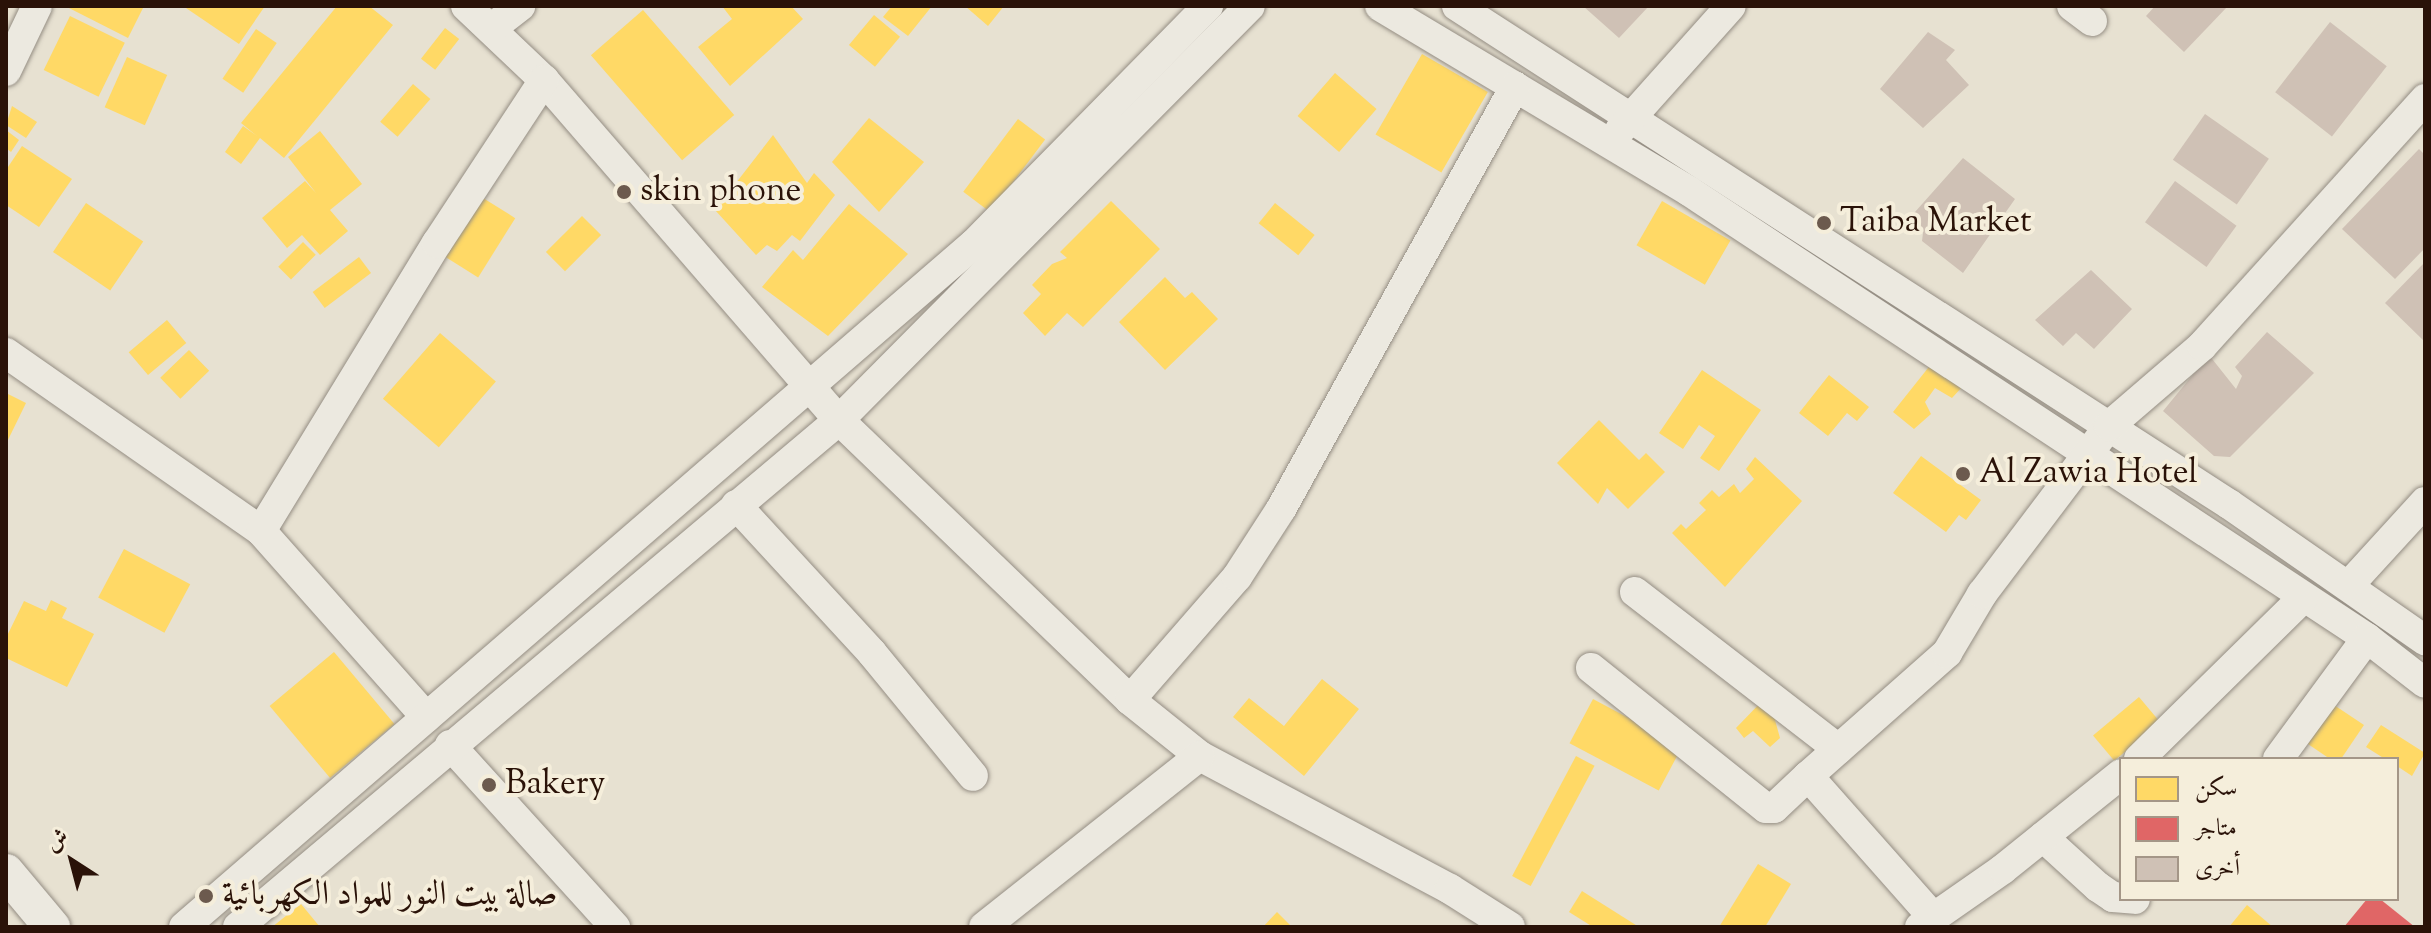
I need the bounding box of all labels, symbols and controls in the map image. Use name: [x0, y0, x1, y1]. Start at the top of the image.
place label: skin phone: [640, 172, 801, 212]
marker: skin phone: [615, 183, 633, 201]
place label: Taiba Market: [1840, 203, 2032, 243]
marker: Taiba Market: [1815, 214, 1833, 232]
place label: Al Zawia Hotel: [1979, 454, 2198, 494]
marker: Al Zawia Hotel: [1954, 465, 1972, 483]
legend: [2119, 757, 2399, 901]
place label: Bakery: [505, 765, 606, 805]
text: سكن: [2195, 772, 2238, 806]
marker: Bakery: [480, 776, 498, 794]
text: متاجر: [2195, 812, 2237, 846]
north arrow: [32, 821, 112, 901]
text: ش: [40, 822, 76, 861]
text: أخرى: [2195, 852, 2240, 886]
place label: صالة بيت النور للمواد الكهربائية: [222, 876, 557, 916]
marker: صالة بيت النور للمواد الكهربائية: [197, 887, 215, 905]

